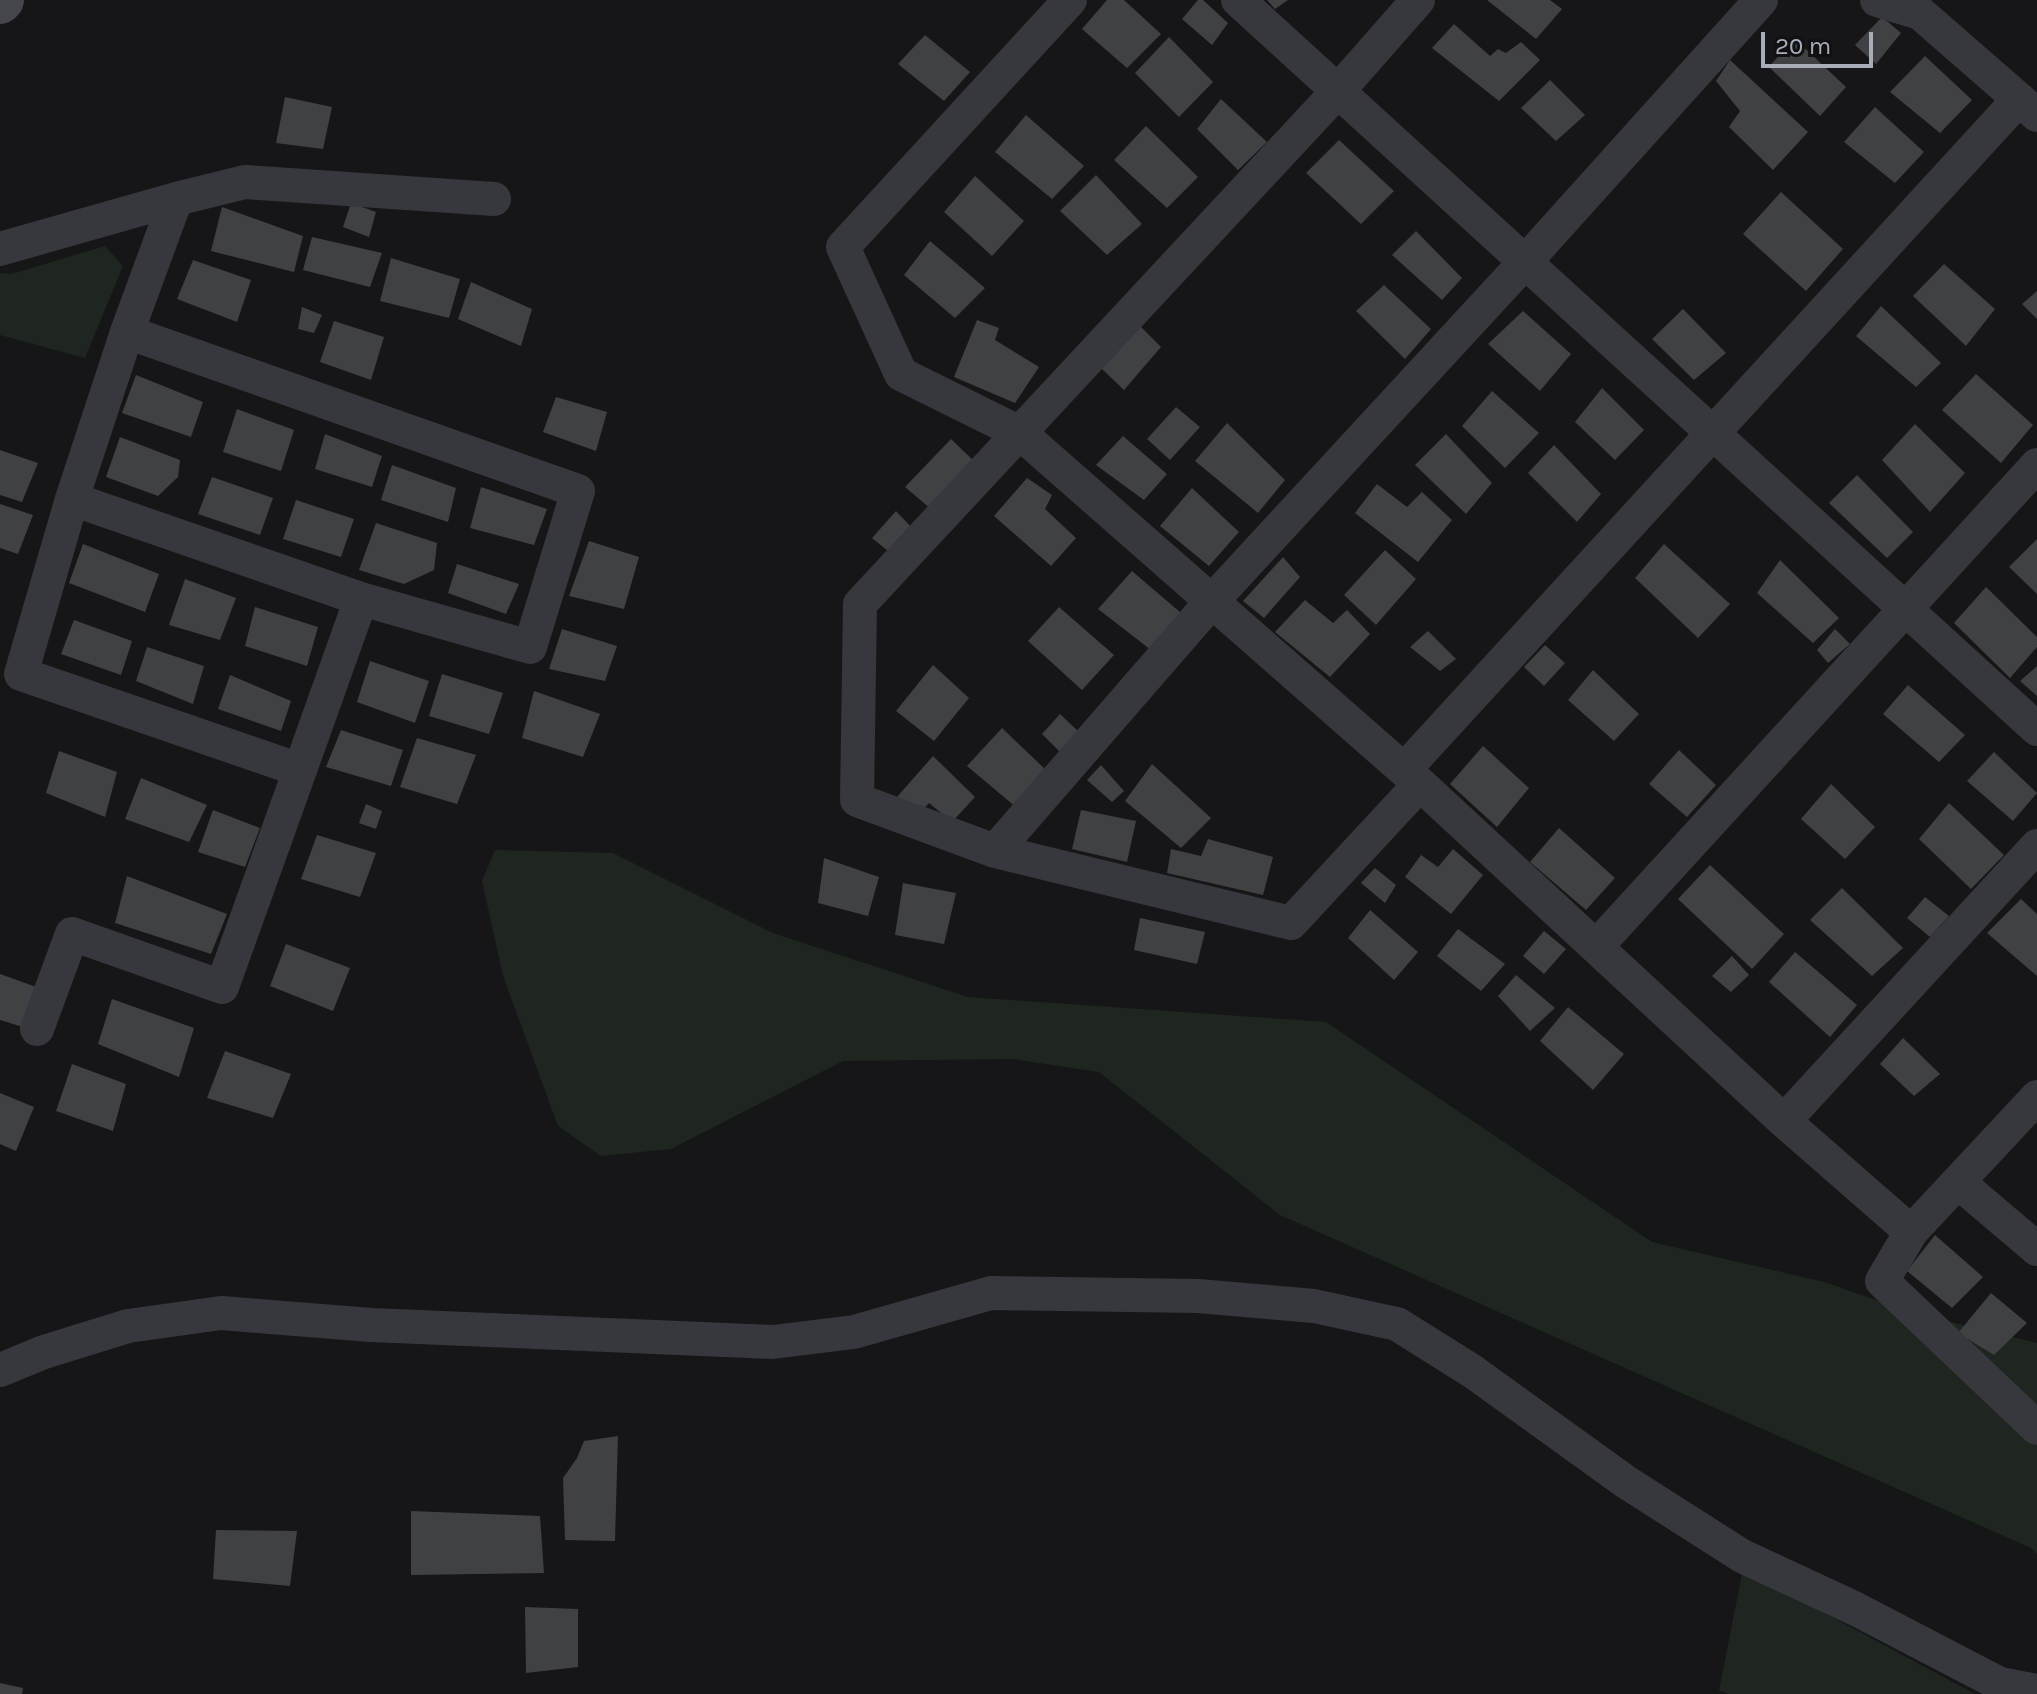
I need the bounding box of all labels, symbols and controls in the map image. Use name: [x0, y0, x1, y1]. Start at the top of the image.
scale bar: [1765, 16, 1877, 66]
text: 20 m: [1775, 32, 1831, 60]

